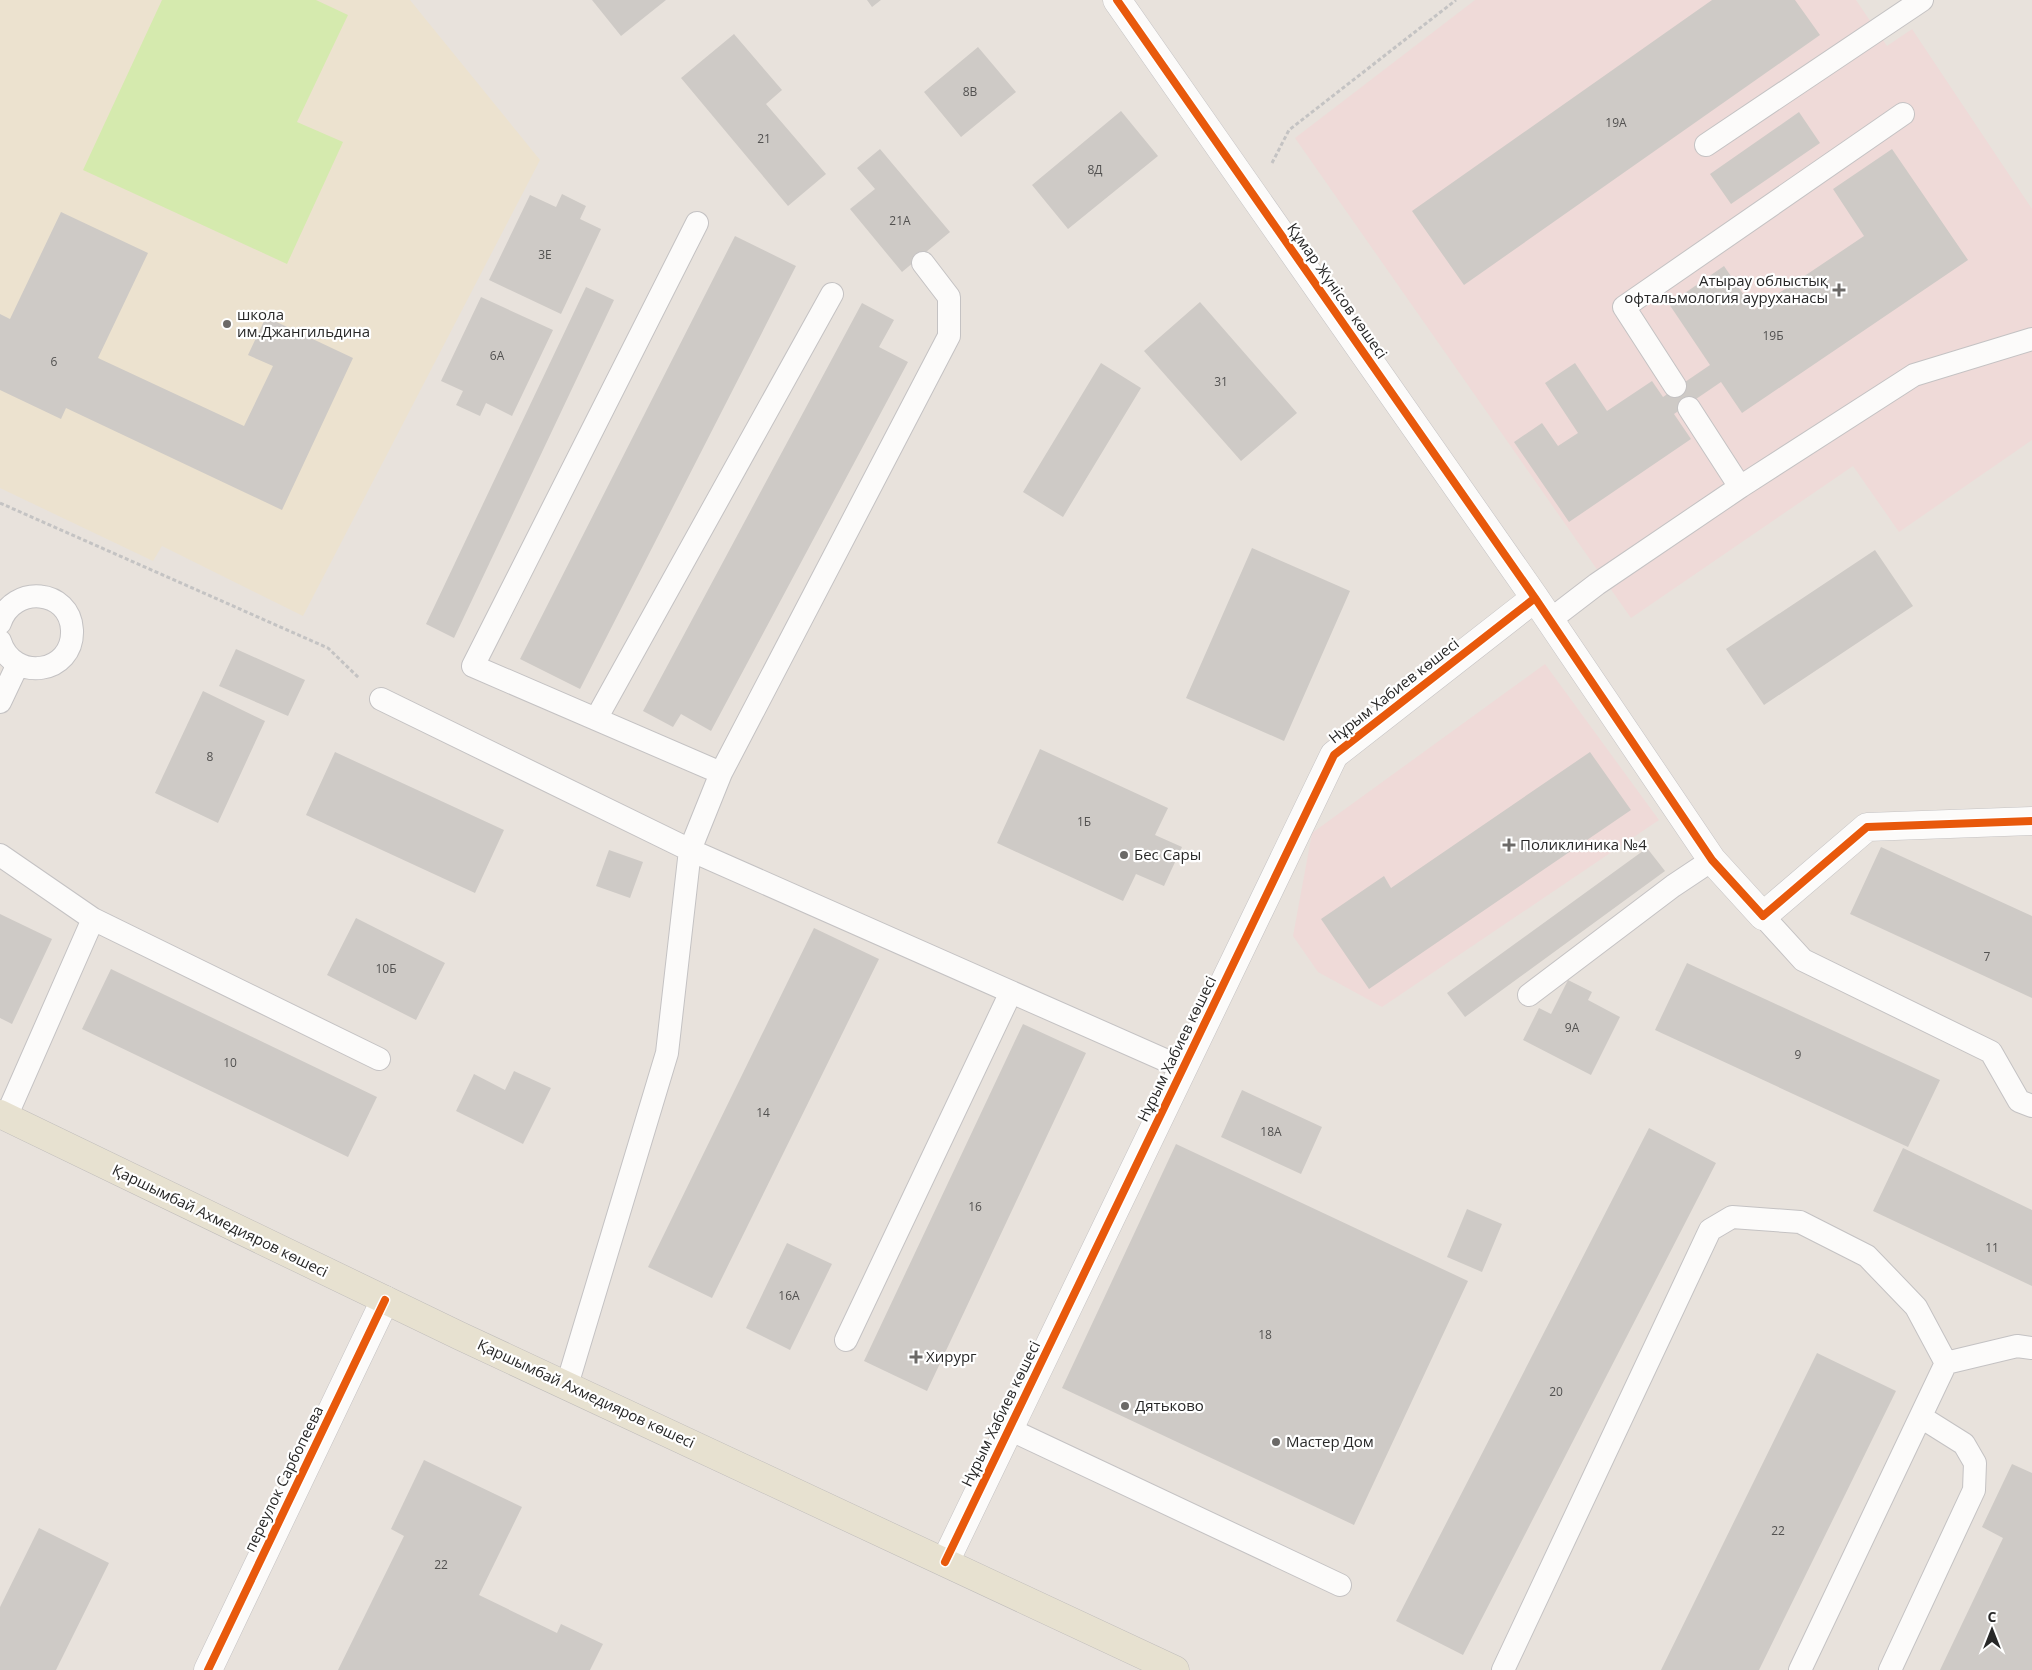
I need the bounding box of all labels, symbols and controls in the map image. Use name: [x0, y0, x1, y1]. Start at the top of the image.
house number: 8В: [963, 83, 978, 100]
house number: 19А: [1605, 114, 1627, 131]
house number: 21: [757, 130, 771, 147]
house number: 8Д: [1087, 161, 1103, 178]
house number: 21А: [889, 212, 911, 229]
street label: Құмар Жүнісов көшесі: [1283, 219, 1392, 362]
house number: 3Е: [538, 246, 552, 263]
place label: Атырау облыстық офтальмология ауруханасы: [1624, 270, 1828, 307]
marker: Атырау облыстық офтальмология ауруханасы: [1832, 283, 1846, 297]
place label: школа им.Джангильдина: [237, 304, 370, 341]
marker: школа им.Джангильдина: [221, 318, 233, 330]
house number: 19Б: [1762, 327, 1784, 344]
house number: 6А: [490, 347, 505, 364]
house number: 6: [51, 353, 58, 370]
house number: 31: [1214, 373, 1228, 390]
street label: Нұрым Хабиев көшесі: [1324, 633, 1463, 747]
house number: 8: [207, 748, 214, 765]
house number: 1Б: [1077, 813, 1091, 830]
place label: Поликлиника №4: [1520, 834, 1647, 854]
marker: Поликлиника №4: [1502, 838, 1516, 852]
place label: Бес Сары: [1134, 844, 1201, 864]
marker: Бес Сары: [1118, 849, 1130, 861]
house number: 7: [1984, 948, 1991, 965]
house number: 10Б: [375, 960, 397, 977]
street label: Нұрым Хабиев көшесі: [1132, 972, 1220, 1125]
house number: 9А: [1565, 1019, 1580, 1036]
house number: 9: [1795, 1046, 1802, 1063]
house number: 10: [223, 1054, 237, 1071]
house number: 14: [756, 1104, 770, 1121]
house number: 18А: [1260, 1123, 1282, 1140]
street label: Қаршымбай Ахмедияров көшесі: [109, 1159, 332, 1281]
house number: 16: [968, 1198, 982, 1215]
house number: 11: [1985, 1239, 1999, 1256]
house number: 16А: [778, 1287, 800, 1304]
house number: 18: [1258, 1326, 1272, 1343]
street label: Қаршымбай Ахмедияров көшесі: [475, 1334, 698, 1452]
street label: Нұрым Хабиев көшесі: [956, 1337, 1044, 1490]
place label: Хирург: [926, 1346, 977, 1366]
marker: Хирург: [910, 1351, 922, 1363]
house number: 20: [1549, 1383, 1563, 1400]
place label: Дятьково: [1135, 1395, 1204, 1415]
marker: Дятьково: [1119, 1400, 1131, 1412]
street label: переулок Сарбопеева: [239, 1402, 327, 1555]
place label: Мастер Дом: [1286, 1431, 1374, 1451]
marker: Мастер Дом: [1270, 1436, 1282, 1448]
house number: 22: [1771, 1522, 1785, 1539]
house number: 22: [434, 1556, 448, 1573]
north arrow: [1967, 1605, 2017, 1655]
text: С: [1988, 1607, 1997, 1626]

